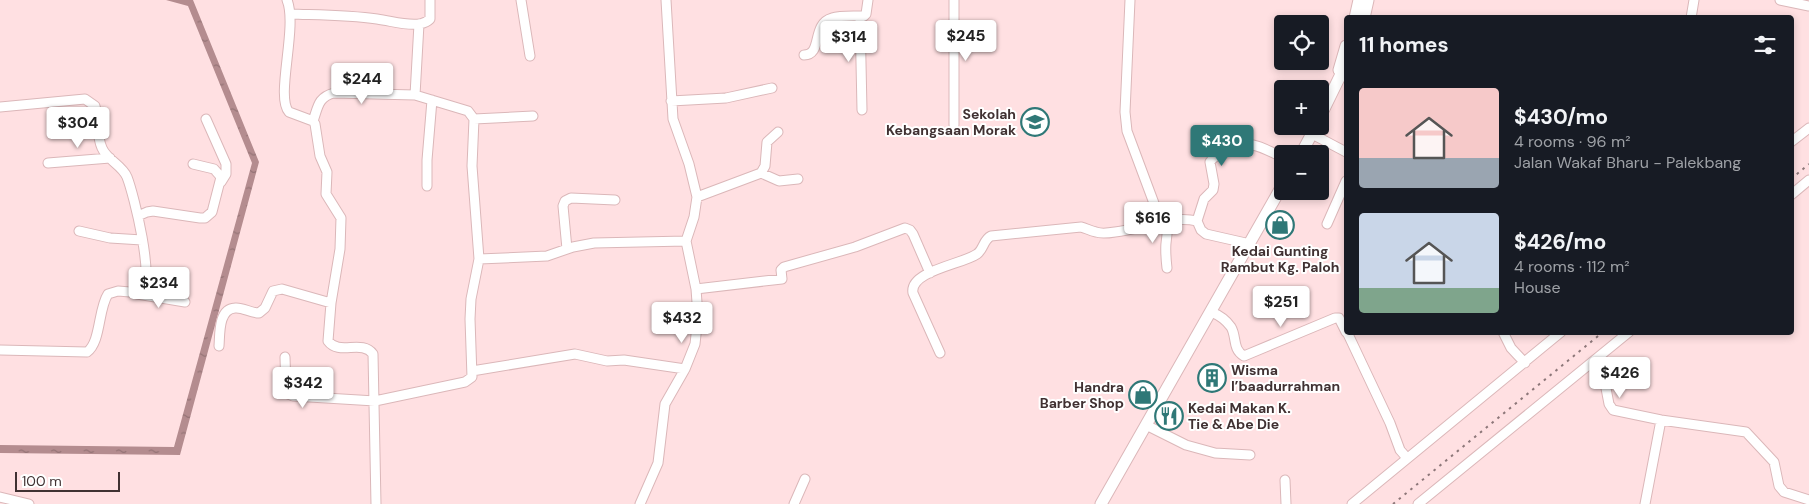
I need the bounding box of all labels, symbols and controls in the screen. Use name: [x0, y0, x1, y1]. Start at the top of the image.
map controls: [1274, 15, 1329, 200]
button: locate: [1274, 15, 1329, 70]
pin: $314: [819, 20, 879, 63]
pin: $245: [936, 20, 996, 62]
text: $245: [946, 25, 986, 46]
text: $314: [831, 26, 867, 47]
text: 11 homes: [1359, 31, 1449, 59]
icon: filters: [1751, 31, 1779, 59]
pin: $244: [332, 62, 392, 105]
text: $244: [342, 68, 382, 89]
button: +: [1274, 80, 1329, 135]
text: $430/mo: [1514, 103, 1608, 131]
place label: Sekolah Kebangsaan Morak: [886, 105, 1016, 139]
pin: $304: [48, 106, 108, 149]
school or university icon: Sekolah Kebangsaan Morak: [1020, 107, 1050, 137]
icon: home: [1399, 108, 1459, 168]
text: $304: [58, 112, 98, 133]
pin: $430: [1192, 124, 1252, 167]
text: $430: [1202, 130, 1242, 151]
text: 4 rooms · 96 m²: [1514, 131, 1630, 152]
button: −: [1274, 145, 1329, 200]
text: Jalan Wakaf Bharu - Palekbang: [1514, 152, 1741, 173]
pin: $616: [1123, 202, 1183, 244]
text: $616: [1135, 207, 1171, 228]
shop icon: Kedai Gunting Rambut Kg. Paloh: [1265, 210, 1295, 240]
text: $426/mo: [1514, 228, 1606, 256]
icon: home: [1399, 233, 1459, 293]
place label: Kedai Gunting Rambut Kg. Paloh: [1221, 242, 1339, 276]
text: 4 rooms · 112 m²: [1514, 256, 1630, 277]
pin: $234: [129, 266, 189, 309]
text: $234: [140, 272, 178, 293]
text: House: [1514, 277, 1561, 298]
pin: $251: [1251, 286, 1311, 328]
text: $251: [1264, 291, 1298, 312]
pin: $432: [652, 302, 712, 344]
text: $432: [663, 307, 701, 328]
pin: $426: [1590, 356, 1650, 399]
place label: Wisma I’baadurrahman: [1231, 361, 1340, 395]
text: $426: [1600, 362, 1640, 383]
building icon: Wisma I’baadurrahman: [1197, 363, 1227, 393]
pin: $342: [273, 366, 333, 409]
text: $342: [284, 372, 322, 393]
place label: Handra Barber Shop: [1040, 378, 1124, 412]
shop icon: Handra Barber Shop: [1128, 380, 1158, 410]
place label: Kedai Makan K. Tie & Abe Die: [1188, 399, 1291, 433]
restaurant icon: Kedai Makan K. Tie & Abe Die: [1154, 401, 1184, 431]
scale bar: [15, 469, 120, 492]
text: 100 m: [22, 472, 62, 490]

